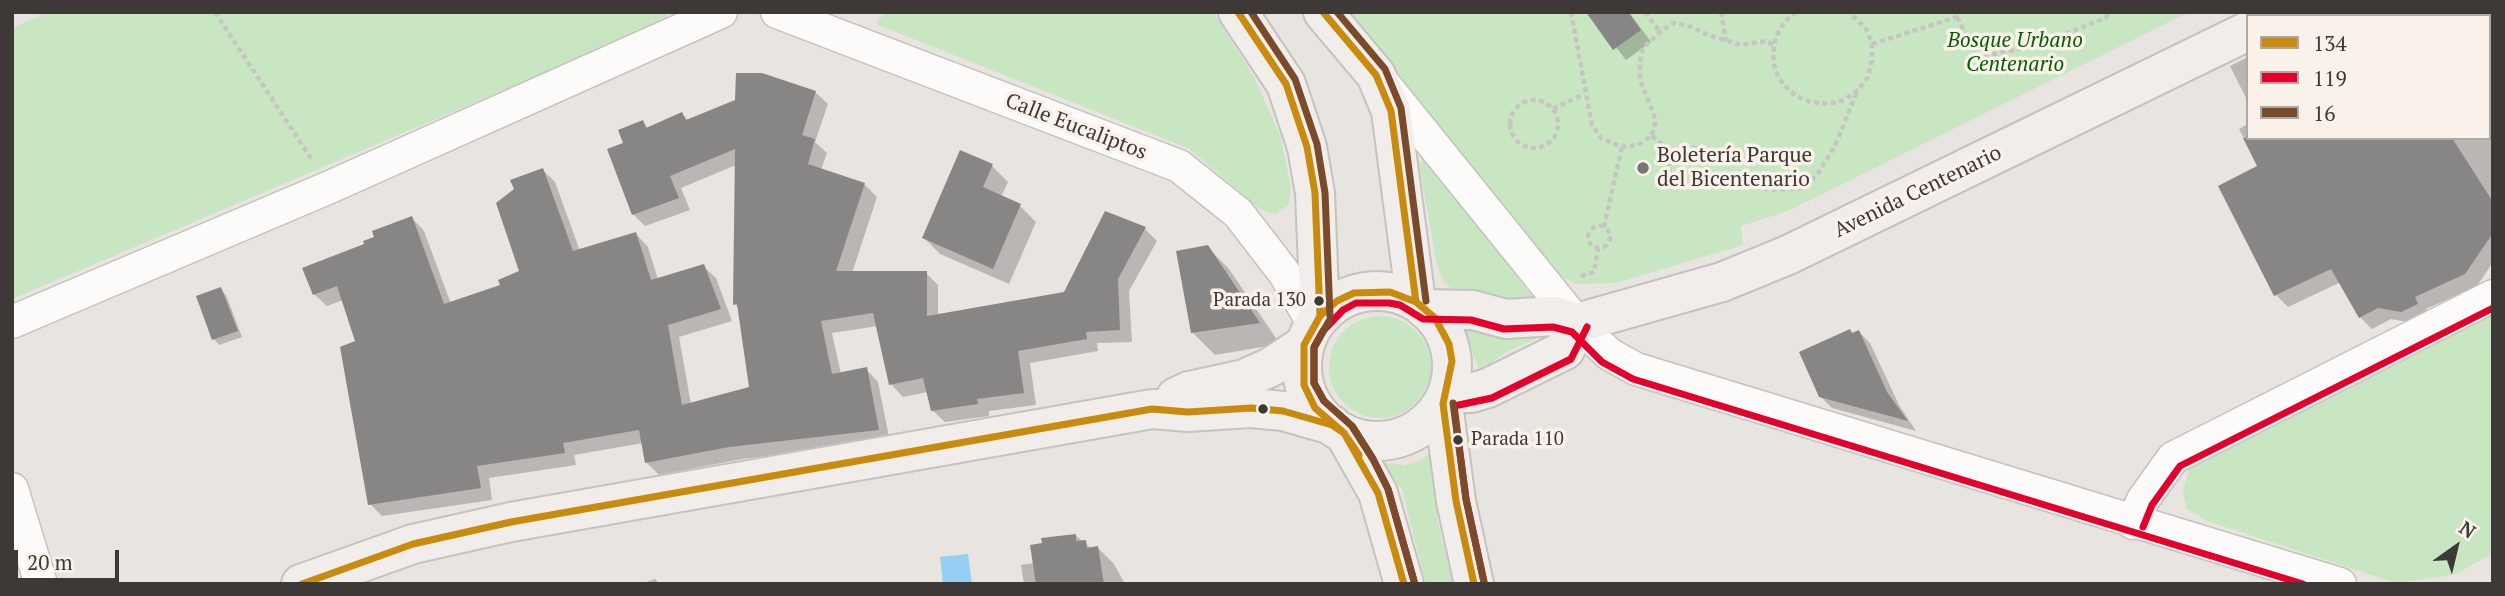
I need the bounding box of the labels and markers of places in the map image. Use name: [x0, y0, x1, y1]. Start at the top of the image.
place label: Boletería Parque del Bicentenario: [1657, 143, 1812, 193]
marker: Boletería Parque del Bicentenario: [1635, 160, 1651, 176]
place label: Parada 130: [1213, 290, 1306, 312]
marker: Parada 130: [1312, 294, 1326, 308]
unlabelled marker: [1256, 402, 1270, 416]
place label: Parada 110: [1471, 429, 1564, 451]
marker: Parada 110: [1451, 433, 1465, 447]

